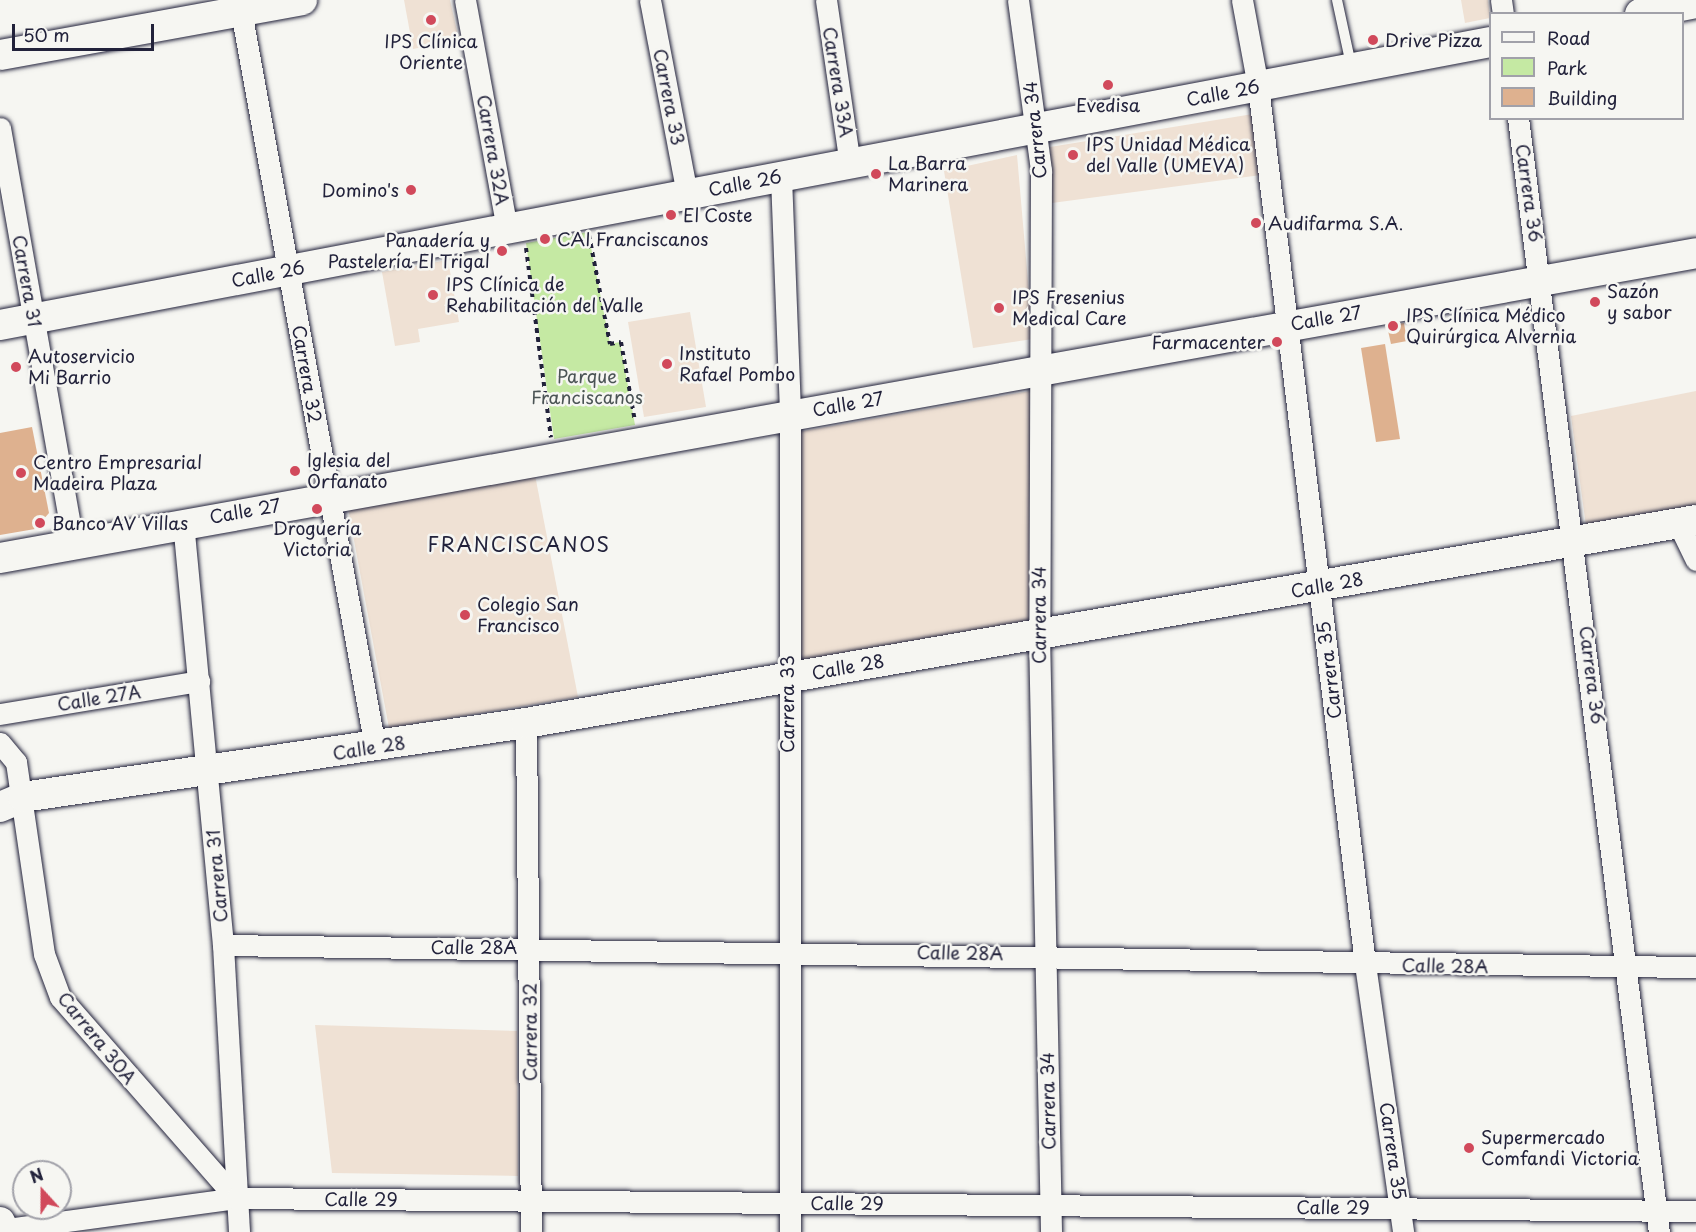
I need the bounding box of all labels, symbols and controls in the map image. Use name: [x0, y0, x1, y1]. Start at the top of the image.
marker: IPS Clínica Oriente: [422, 11, 440, 29]
scale bar: [15, 12, 158, 50]
legend: [1489, 12, 1684, 120]
text: 50 m: [23, 21, 70, 48]
text: Road: [1547, 24, 1591, 51]
street label: Carrera 33A: [819, 25, 857, 139]
place label: Drive Pizza: [1385, 29, 1481, 51]
place label: IPS Clínica Oriente: [384, 31, 478, 74]
marker: Drive Pizza: [1366, 33, 1380, 47]
street label: Carrera 33: [649, 47, 689, 147]
text: Park: [1547, 54, 1587, 81]
street label: Calle 26: [1184, 75, 1262, 111]
marker: Evedisa: [1101, 78, 1115, 92]
street label: Carrera 34: [1019, 80, 1051, 180]
text: Building: [1547, 84, 1617, 111]
street label: Carrera 32A: [473, 93, 513, 207]
place label: Evedisa: [1076, 94, 1140, 116]
place label: IPS Unidad Médica del Valle (UMEVA): [1086, 134, 1251, 176]
street label: Carrera 36: [1511, 142, 1547, 244]
marker: IPS Unidad Médica del Valle (UMEVA): [1064, 146, 1082, 164]
place label: La Barra Marinera: [888, 153, 968, 195]
street label: Calle 26: [706, 165, 784, 201]
marker: La Barra Marinera: [869, 167, 883, 181]
place label: Domino's: [322, 179, 399, 201]
marker: Domino's: [404, 183, 418, 197]
place label: El Coste: [683, 204, 753, 226]
marker: El Coste: [664, 208, 678, 222]
place label: Audifarma S.A.: [1268, 212, 1404, 234]
marker: Audifarma S.A.: [1249, 216, 1263, 230]
place label: CAI Franciscanos: [557, 228, 708, 250]
place label: Panadería y Pastelería El Trigal: [326, 230, 490, 272]
marker: CAI Franciscanos: [538, 232, 552, 246]
street label: Carrera 31: [8, 233, 46, 329]
marker: Panadería y Pastelería El Trigal: [495, 244, 509, 258]
street label: Calle 26: [229, 256, 307, 292]
place label: IPS Clínica de Rehabilitación del Valle: [446, 274, 644, 316]
place label: Sazón y sabor: [1607, 281, 1672, 324]
marker: IPS Clínica de Rehabilitación del Valle: [424, 286, 442, 304]
place label: IPS Fresenius Medical Care: [1012, 287, 1127, 330]
marker: Sazón y sabor: [1588, 295, 1602, 309]
marker: IPS Fresenius Medical Care: [990, 299, 1008, 317]
street label: Calle 27: [1289, 301, 1363, 335]
place label: IPS Clínica Médico Quirúrgica Alvernia: [1406, 305, 1576, 348]
marker: IPS Clínica Médico Quirúrgica Alvernia: [1384, 317, 1402, 335]
street label: Carrera 32: [288, 323, 326, 425]
place label: Farmacenter: [1151, 331, 1265, 353]
marker: Farmacenter: [1270, 335, 1284, 349]
place label: Instituto Rafael Pombo: [679, 343, 796, 386]
place label: Autoservicio Mi Barrio: [28, 346, 135, 388]
marker: Instituto Rafael Pombo: [660, 357, 674, 371]
marker: Autoservicio Mi Barrio: [9, 360, 23, 374]
park label: Parque Franciscanos: [531, 366, 643, 409]
street label: Calle 27: [811, 387, 885, 421]
place label: Iglesia del Orfanato: [307, 450, 391, 492]
place label: Centro Empresarial Madeira Plaza: [33, 452, 203, 494]
marker: Iglesia del Orfanato: [288, 464, 302, 478]
marker: Centro Empresarial Madeira Plaza: [14, 466, 28, 480]
street label: Calle 27: [208, 494, 282, 528]
marker: Droguería Victoria: [310, 502, 324, 516]
place label: Banco AV Villas: [52, 512, 189, 534]
marker: Banco AV Villas: [33, 516, 47, 530]
place label: Droguería Victoria: [273, 518, 361, 560]
district label: FRANCISCANOS: [429, 532, 609, 556]
street label: Carrera 34: [1028, 566, 1050, 664]
street label: Calle 28: [1289, 568, 1365, 602]
place label: Colegio San Francisco: [477, 594, 579, 636]
marker: Colegio San Francisco: [458, 608, 472, 622]
street label: Carrera 35: [1312, 620, 1346, 720]
street label: Carrera 36: [1575, 624, 1609, 726]
street label: Calle 28: [810, 650, 886, 684]
street label: Carrera 33: [776, 655, 798, 753]
street label: Calle 27A: [55, 681, 143, 715]
street label: Calle 28: [331, 732, 407, 764]
street label: Carrera 31: [202, 828, 232, 924]
street label: Calle 28A: [430, 936, 518, 958]
street label: Calle 28A: [916, 941, 1004, 965]
street label: Calle 28A: [1401, 954, 1489, 978]
street label: Carrera 32: [519, 983, 541, 1081]
street label: Carrera 30A: [53, 987, 141, 1089]
street label: Carrera 34: [1036, 1052, 1060, 1150]
street label: Carrera 35: [1376, 1101, 1410, 1201]
place label: Supermercado Comfandi Victoria: [1481, 1127, 1638, 1170]
marker: Supermercado Comfandi Victoria: [1462, 1141, 1476, 1155]
north arrow: [12, 1160, 72, 1220]
text: N: [26, 1162, 46, 1189]
street label: Calle 29: [325, 1188, 397, 1210]
street label: Calle 29: [811, 1192, 883, 1214]
street label: Calle 29: [1297, 1196, 1369, 1218]

